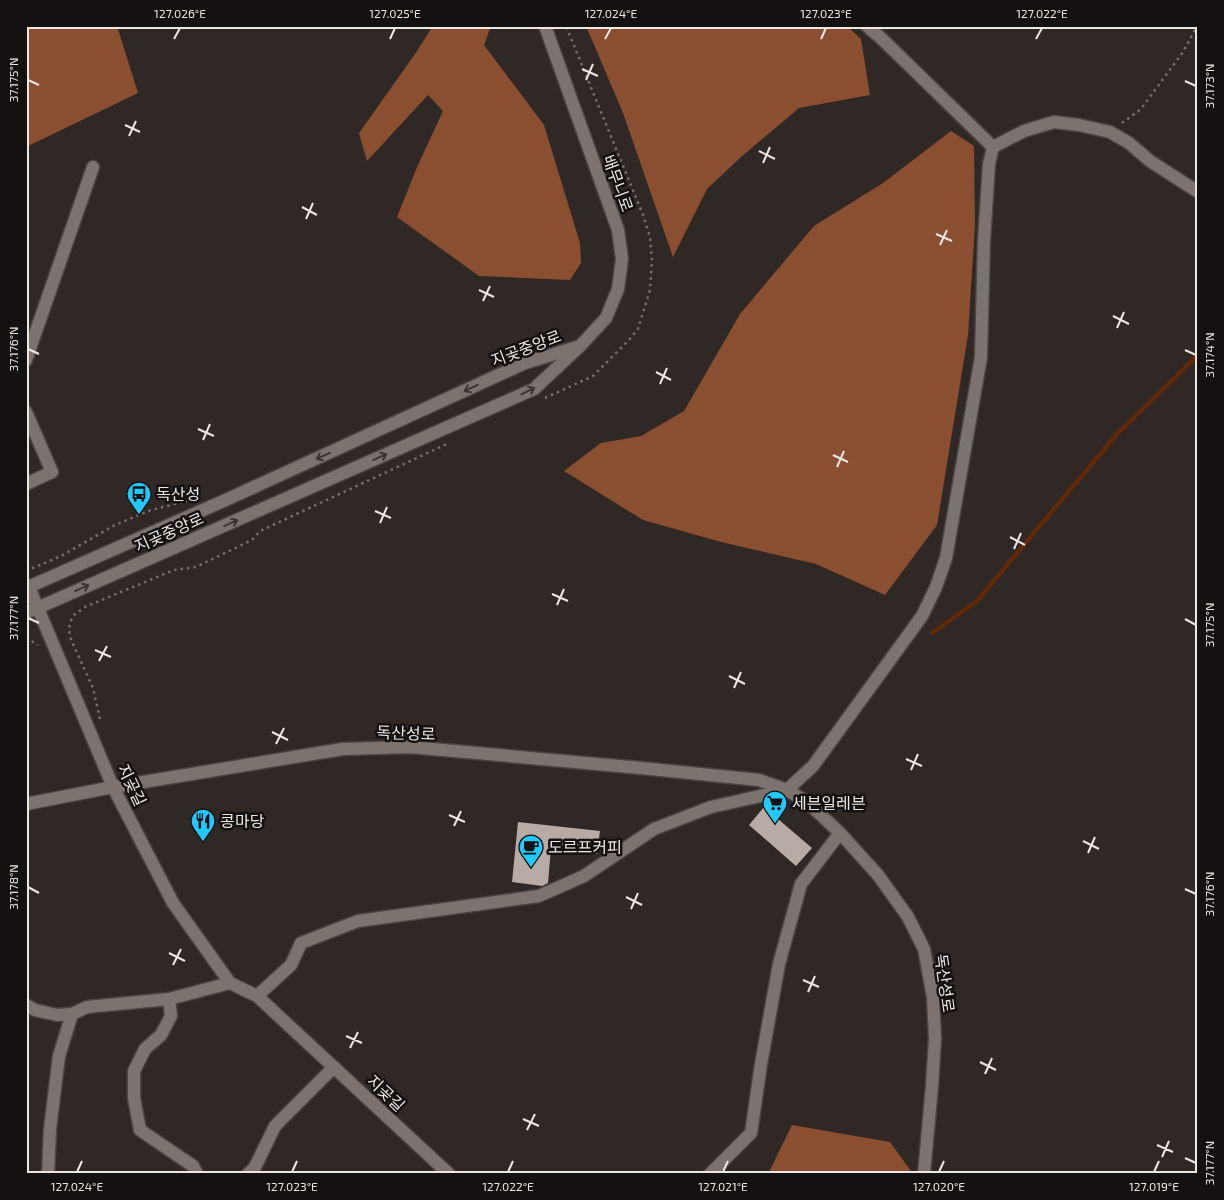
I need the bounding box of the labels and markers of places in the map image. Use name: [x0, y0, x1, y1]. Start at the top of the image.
bus stop icon: 독산성: [126, 481, 152, 515]
place label: 독산성: [156, 484, 200, 503]
supermarket icon: 세븐일레븐: [762, 790, 788, 824]
place label: 세븐일레븐: [792, 793, 866, 812]
restaurant icon: 콩마당: [190, 808, 216, 842]
place label: 콩마당: [220, 811, 264, 830]
cafe icon: 도르프커피: [518, 834, 544, 868]
place label: 도르프커피: [548, 837, 622, 856]

